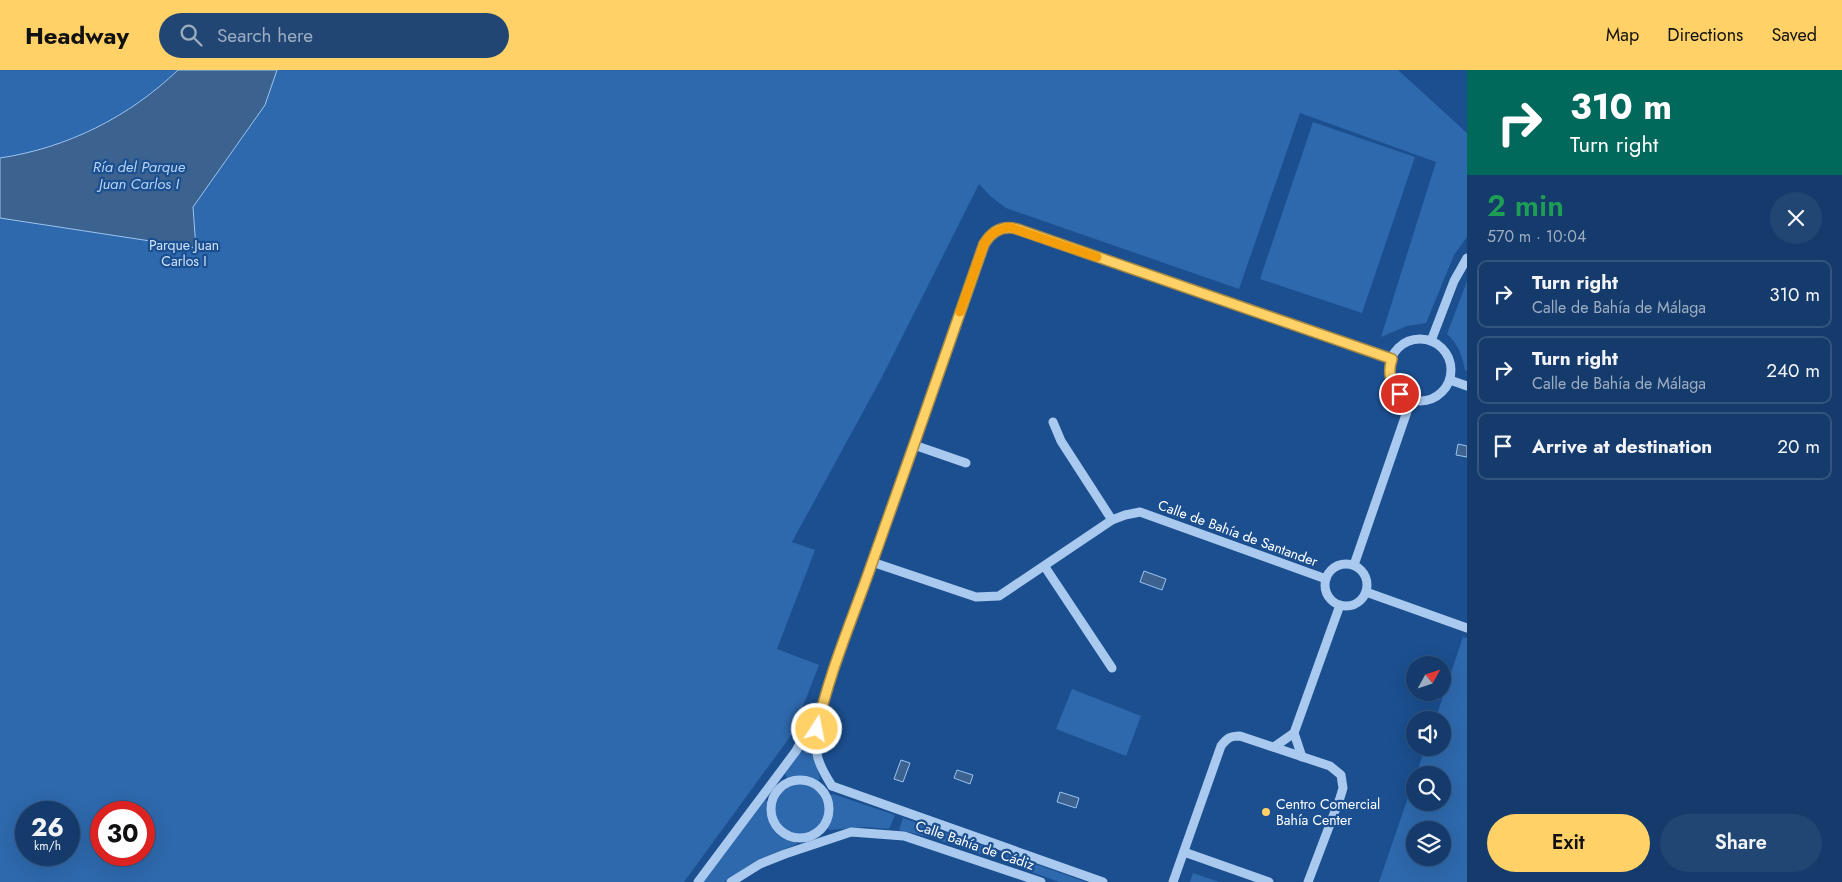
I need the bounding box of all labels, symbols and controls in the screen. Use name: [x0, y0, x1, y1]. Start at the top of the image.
search box: [159, 13, 509, 58]
text: Headway: [25, 18, 129, 53]
icon: search: [177, 21, 205, 49]
text: Search here: [217, 22, 313, 49]
text: Map: [1606, 22, 1639, 48]
text: Directions: [1667, 22, 1743, 48]
text: Saved: [1771, 22, 1817, 48]
text: 310 m: [1570, 82, 1672, 132]
icon: right: [1487, 90, 1552, 155]
text: Turn right: [1570, 128, 1658, 160]
water label: Ría del Parque Juan Carlos I: [93, 156, 186, 195]
text: 2 min: [1487, 184, 1564, 227]
button: close: [1770, 192, 1822, 244]
text: 570 m · 10:04: [1487, 225, 1586, 248]
park label: Parque Juan Carlos I: [149, 235, 219, 271]
text: Turn right: [1532, 269, 1618, 296]
icon: right: [1489, 280, 1517, 308]
text: 310 m: [1769, 281, 1820, 308]
text: Calle de Bahía de Málaga: [1532, 296, 1706, 319]
text: Turn right: [1532, 345, 1618, 372]
icon: right: [1489, 356, 1517, 384]
text: 240 m: [1766, 357, 1820, 384]
text: Calle de Bahía de Málaga: [1532, 372, 1706, 395]
pin: [1379, 373, 1421, 415]
icon: arrive: [1386, 380, 1414, 408]
icon: arrive: [1489, 432, 1517, 460]
text: Arrive at destination: [1532, 433, 1712, 460]
text: 20 m: [1777, 433, 1820, 460]
street label: Calle de Bahía de Santander: [1155, 495, 1321, 571]
north arrow: [1406, 656, 1451, 701]
map controls: [1406, 656, 1451, 866]
position arrow: [790, 702, 842, 754]
button: sound: [1406, 711, 1451, 756]
button: search: [1406, 766, 1451, 811]
place label: Centro Comercial Bahía Center: [1276, 794, 1380, 830]
speed limit sign: 30: [90, 801, 155, 866]
marker: Centro Comercial Bahía Center: [1260, 806, 1272, 818]
text: 26: [31, 809, 64, 845]
button: Exit: [1487, 814, 1650, 872]
button: Share: [1660, 814, 1822, 872]
street label: Calle Bahía de Cádiz: [913, 815, 1038, 875]
button: layers: [1406, 821, 1451, 866]
text: km/h: [34, 837, 61, 855]

